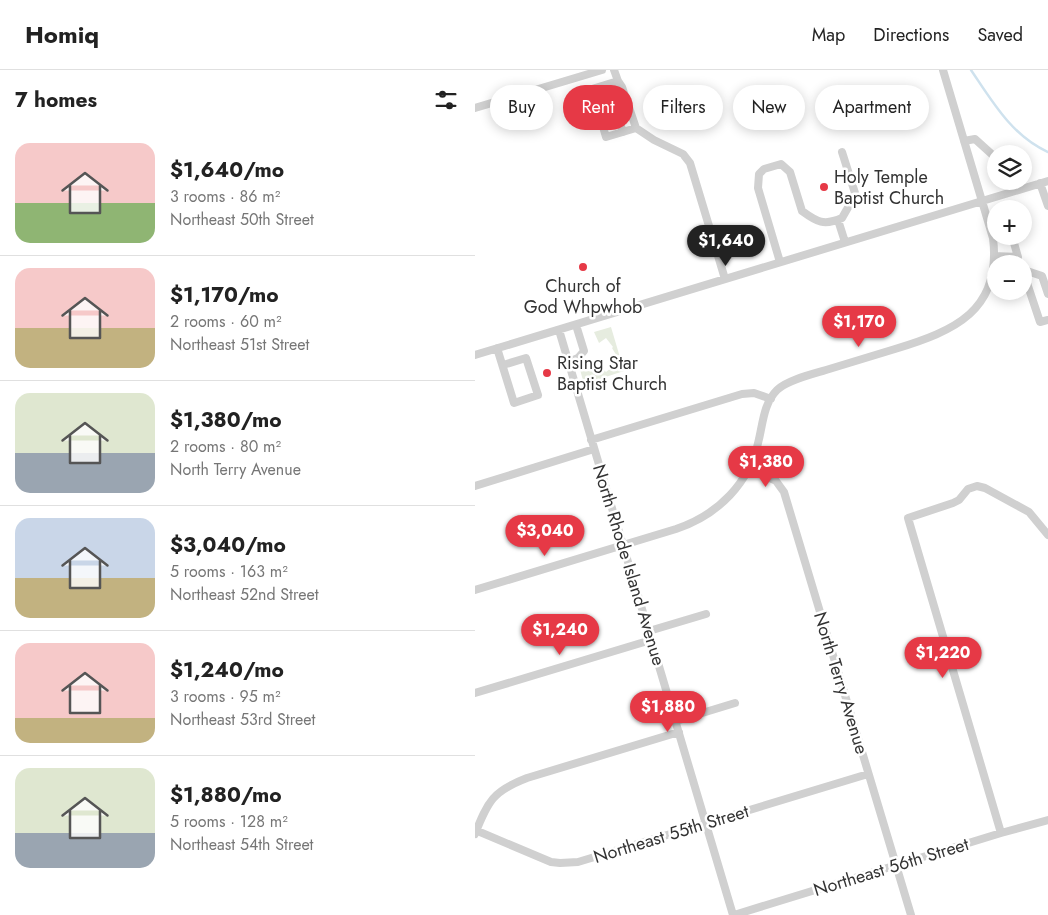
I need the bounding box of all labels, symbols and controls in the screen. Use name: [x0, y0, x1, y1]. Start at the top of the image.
text: Homiq: [25, 17, 99, 52]
text: Map: [812, 22, 845, 48]
text: Directions: [873, 22, 949, 48]
text: Saved: [977, 22, 1023, 48]
text: 7 homes: [15, 85, 97, 115]
chip: Buy: [490, 85, 553, 130]
chip: Rent: [563, 85, 633, 130]
chip: Filters: [643, 85, 723, 130]
chip: New: [733, 85, 805, 130]
chip: Apartment: [815, 85, 929, 130]
icon: filters: [432, 86, 460, 114]
map controls: [987, 145, 1032, 300]
button: layers: [987, 145, 1032, 190]
text: $1,640/mo: [170, 155, 284, 185]
icon: home: [55, 163, 115, 223]
place label: Holy Temple Baptist Church: [834, 164, 944, 211]
marker: Holy Temple Baptist Church: [818, 181, 830, 193]
text: 3 rooms · 86 m²: [170, 185, 280, 208]
button: +: [987, 200, 1032, 245]
text: Northeast 50th Street: [170, 208, 314, 231]
pin: $1,640: [685, 224, 767, 267]
text: $1,640: [698, 229, 754, 252]
button: −: [987, 255, 1032, 300]
marker: Church of God Whpwhob: [577, 261, 589, 273]
place label: Church of God Whpwhob: [524, 273, 642, 320]
text: $1,170/mo: [170, 280, 279, 310]
icon: home: [55, 288, 115, 348]
pin: $1,170: [818, 306, 900, 348]
text: 2 rooms · 60 m²: [170, 310, 282, 333]
text: $1,170: [833, 310, 885, 333]
text: Northeast 51st Street: [170, 333, 309, 356]
place label: Rising Star Baptist Church: [557, 350, 667, 397]
marker: Rising Star Baptist Church: [541, 367, 553, 379]
text: $1,380/mo: [170, 405, 282, 435]
icon: home: [55, 413, 115, 473]
text: 2 rooms · 80 m²: [170, 435, 281, 458]
pin: $1,380: [725, 446, 807, 488]
text: $1,380: [739, 450, 793, 473]
text: North Terry Avenue: [170, 458, 301, 481]
street label: North Rhode Island Avenue: [586, 461, 672, 669]
pin: $3,040: [504, 514, 586, 557]
text: $3,040: [516, 519, 574, 542]
text: $3,040/mo: [170, 530, 286, 560]
icon: home: [55, 538, 115, 598]
text: 5 rooms · 163 m²: [170, 560, 288, 583]
text: Northeast 52nd Street: [170, 583, 319, 606]
street label: North Terry Avenue: [807, 609, 875, 757]
pin: $1,240: [519, 614, 601, 656]
text: $1,240: [532, 618, 588, 641]
pin: $1,220: [902, 636, 984, 679]
text: $1,220: [916, 641, 970, 664]
text: $1,240/mo: [170, 655, 284, 685]
icon: home: [55, 663, 115, 723]
text: 3 rooms · 95 m²: [170, 685, 281, 708]
pin: $1,880: [627, 690, 709, 733]
text: $1,880: [641, 695, 695, 718]
text: Northeast 53rd Street: [170, 708, 315, 731]
text: $1,880/mo: [170, 780, 282, 810]
icon: home: [55, 788, 115, 848]
street label: Northeast 55th Street: [590, 798, 752, 870]
text: 5 rooms · 128 m²: [170, 810, 288, 833]
street label: Northeast 56th Street: [810, 831, 973, 903]
text: Northeast 54th Street: [170, 833, 313, 856]

